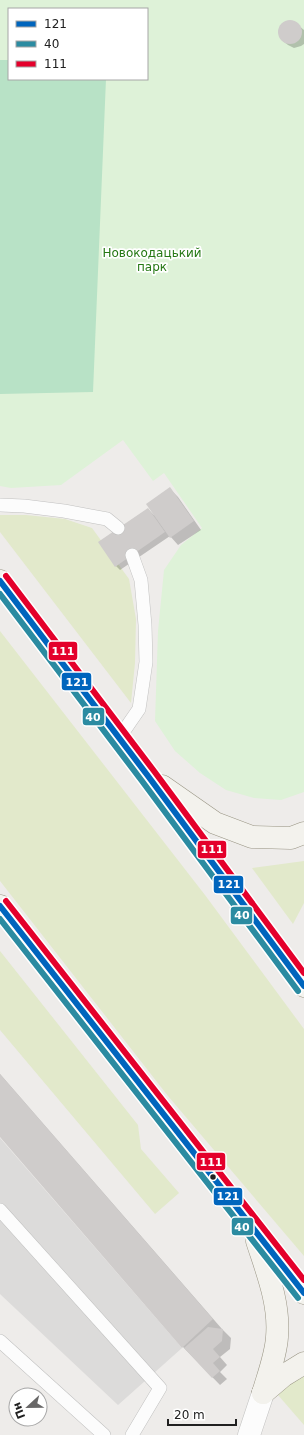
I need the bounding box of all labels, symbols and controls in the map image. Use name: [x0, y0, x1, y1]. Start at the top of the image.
legend: [8, 8, 148, 80]
text: 121: [44, 17, 67, 31]
text: 40: [44, 37, 59, 51]
text: 111: [44, 57, 67, 71]
park label: Новокодацький парк: [102, 246, 202, 274]
line badge: 111: [48, 641, 78, 661]
text: 111: [52, 645, 74, 658]
line badge: 121: [61, 672, 92, 691]
text: 121: [66, 676, 88, 689]
line badge: 40: [82, 707, 105, 726]
text: 40: [85, 711, 101, 724]
line badge: 111: [197, 840, 227, 859]
text: 111: [201, 843, 223, 856]
line badge: 121: [213, 875, 244, 894]
text: 121: [218, 878, 240, 891]
line badge: 40: [230, 906, 253, 925]
text: 40: [234, 909, 250, 922]
line badge: 111: [196, 1152, 226, 1171]
text: 111: [200, 1156, 222, 1169]
unlabelled marker: [208, 1172, 218, 1182]
line badge: 121: [213, 1187, 243, 1206]
text: 121: [217, 1190, 239, 1203]
line badge: 40: [231, 1217, 254, 1236]
text: 40: [234, 1221, 250, 1234]
north arrow: [8, 1387, 48, 1427]
text: Пн: [10, 1400, 28, 1421]
scale bar: [168, 1401, 236, 1427]
text: 20 m: [174, 1408, 205, 1422]

